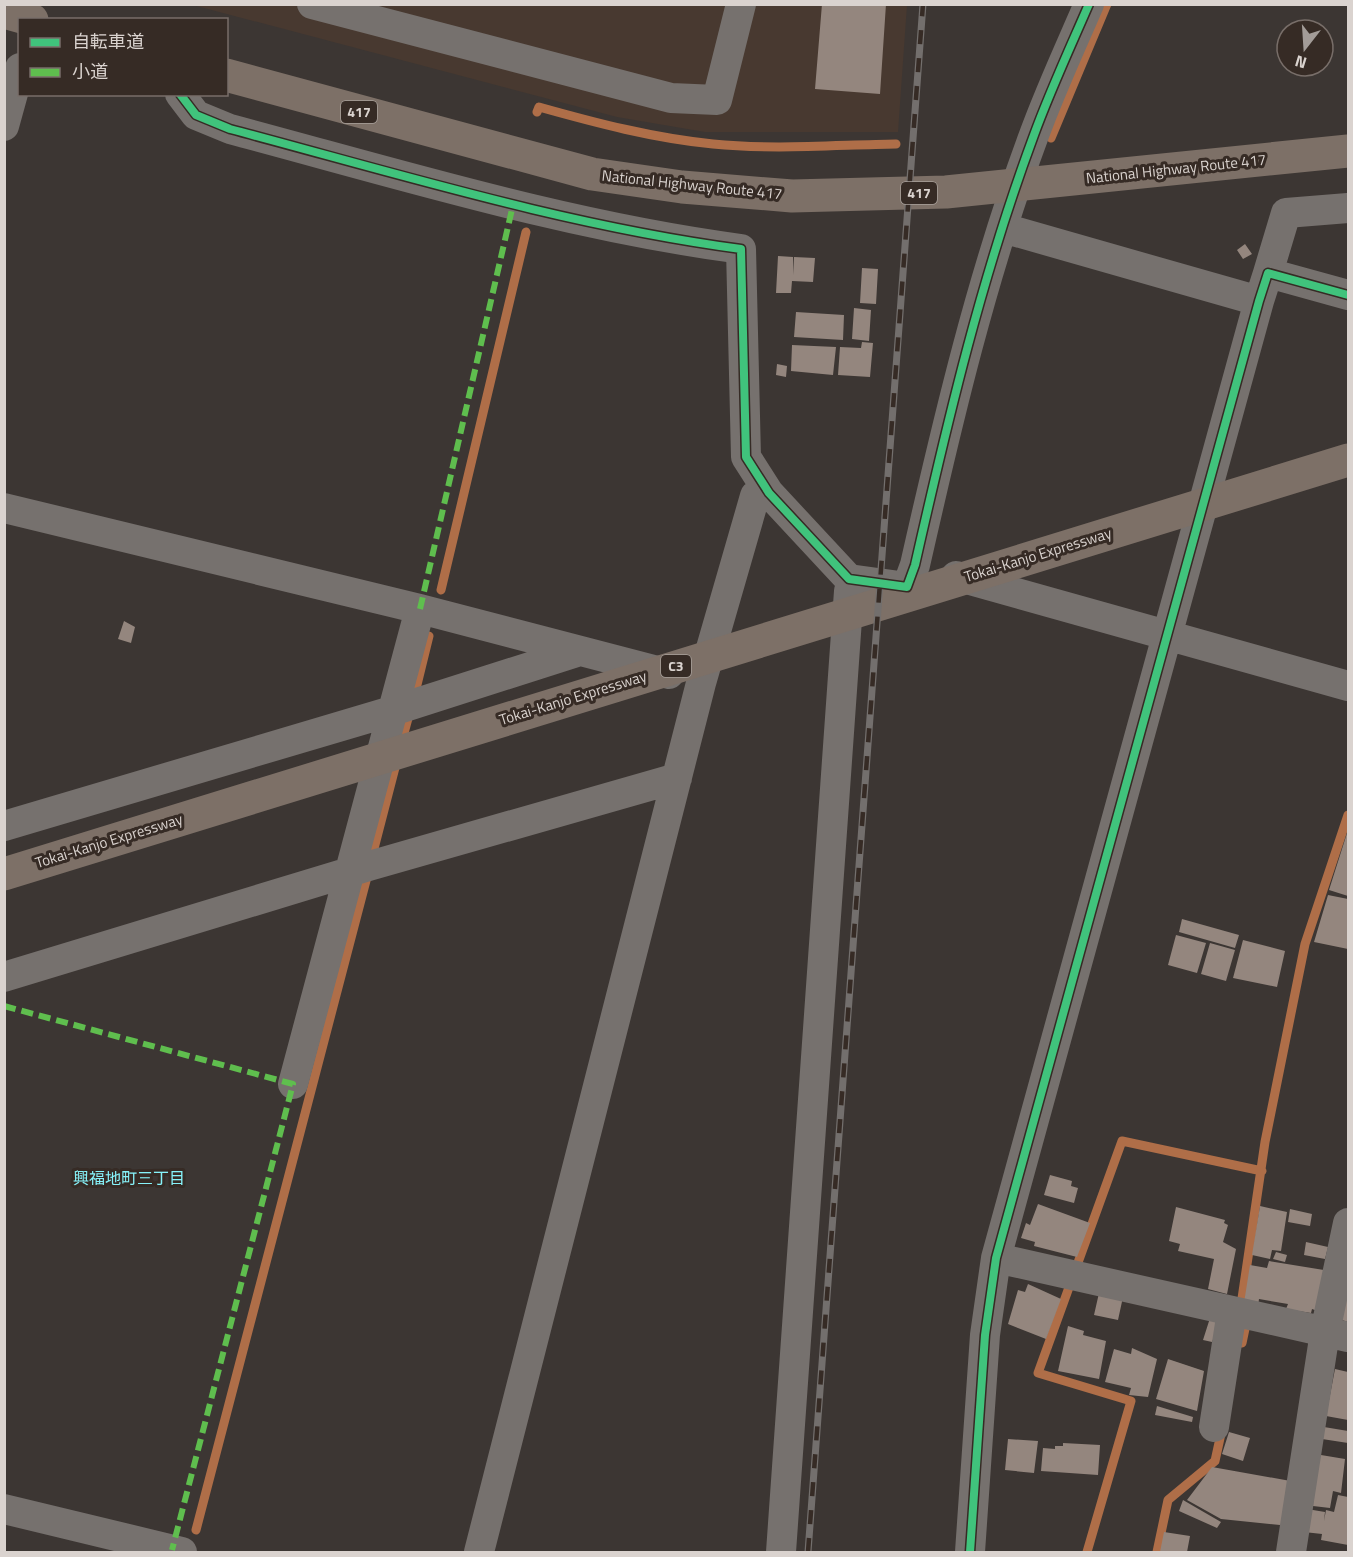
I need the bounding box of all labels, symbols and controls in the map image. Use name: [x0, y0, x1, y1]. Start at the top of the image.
legend: [18, 18, 228, 96]
north arrow: [1275, 18, 1335, 78]
text: 自転車道: [72, 28, 144, 55]
text: N: [1292, 49, 1309, 75]
text: 小道: [72, 58, 108, 85]
road number: 417: [341, 101, 377, 123]
street label: National Highway Route 417: [1085, 148, 1267, 189]
street label: National Highway Route 417: [601, 164, 783, 205]
road number: 417: [901, 182, 937, 204]
street label: Tokai-Kanjo Expressway: [961, 521, 1114, 588]
road number: C3: [661, 655, 691, 677]
street label: Tokai-Kanjo Expressway: [496, 664, 649, 731]
street label: Tokai-Kanjo Expressway: [32, 807, 185, 874]
district label: 興福地町三丁目: [73, 1166, 185, 1190]

